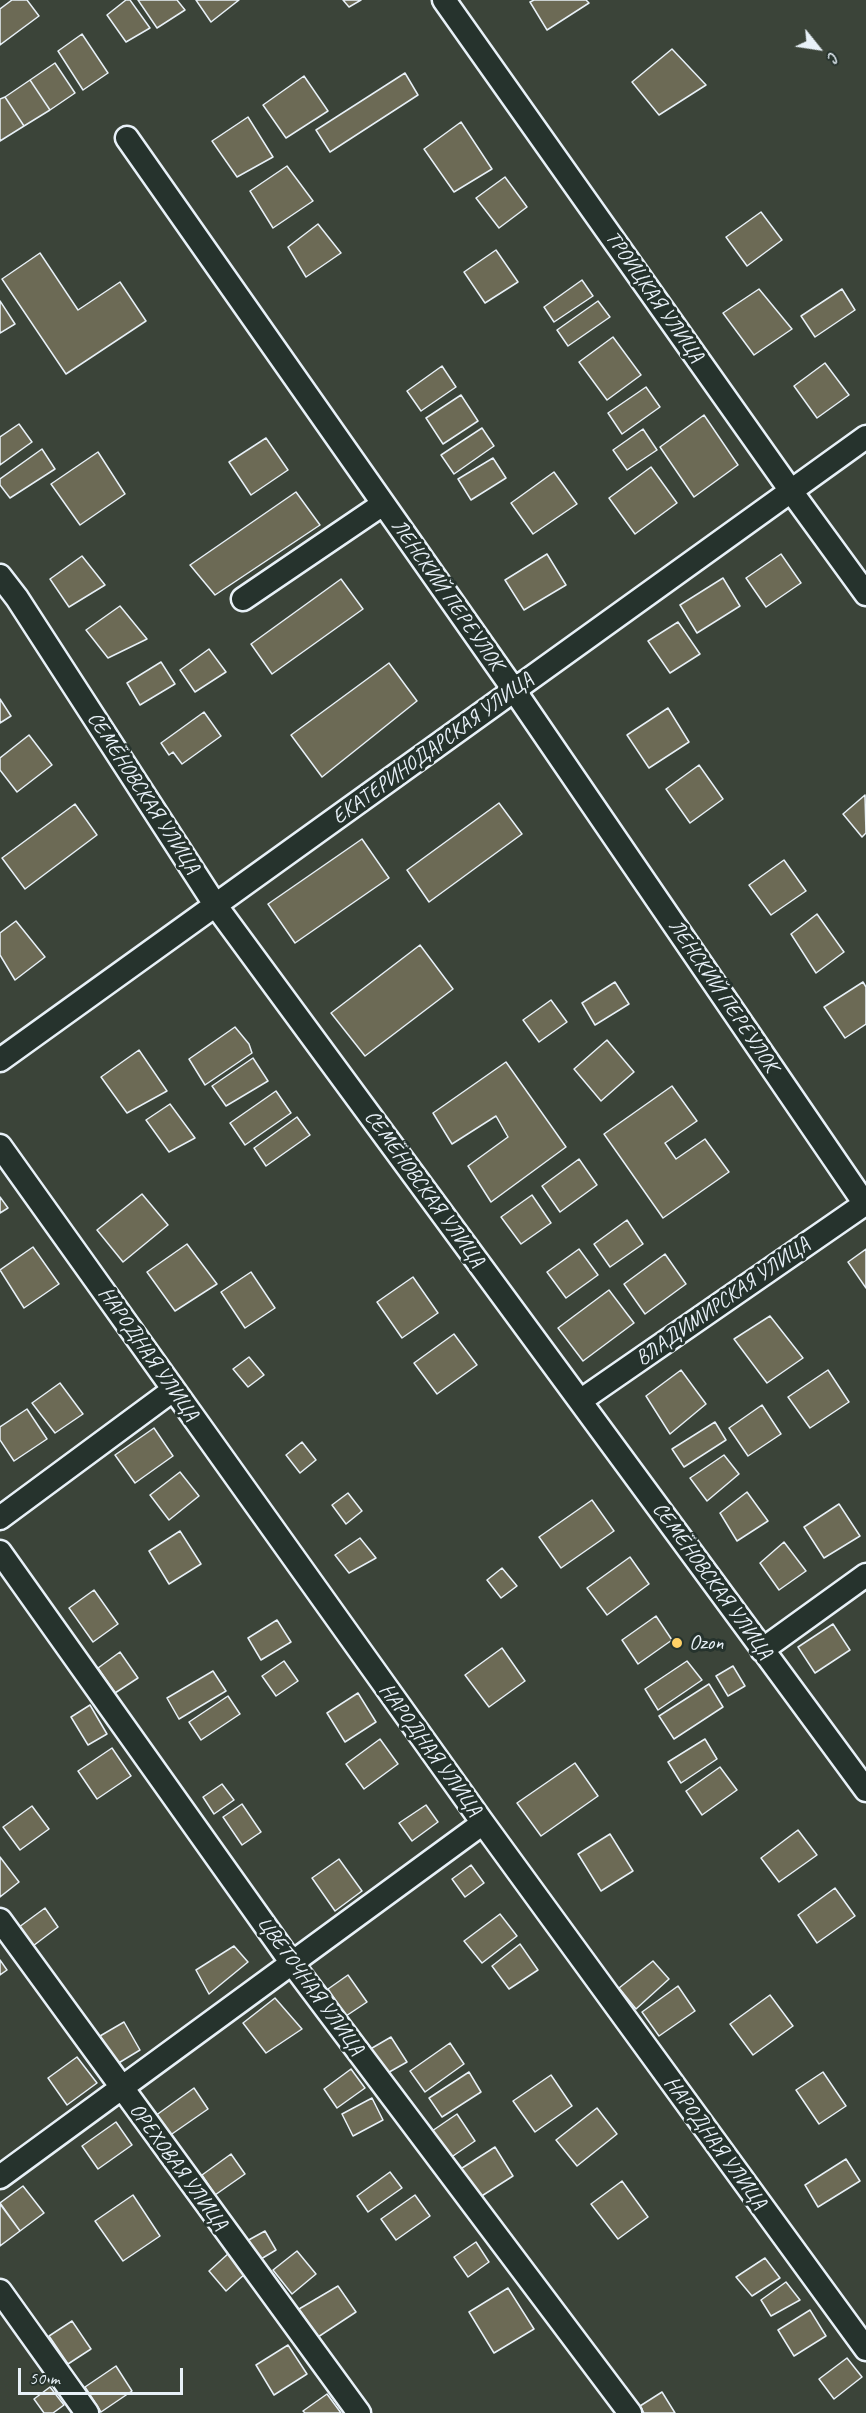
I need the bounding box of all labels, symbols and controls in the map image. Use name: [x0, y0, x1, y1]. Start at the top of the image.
north arrow: [788, 18, 848, 78]
text: С: [823, 49, 844, 65]
street label: ТРОИЦКАЯ УЛИЦА: [599, 226, 709, 368]
street label: ЛЕНСКИЙ ПЕРЕУЛОК: [385, 515, 509, 675]
street label: ЕКАТЕРИНОДАРСКАЯ УЛИЦА: [328, 668, 538, 830]
street label: СЕМЁНОВСКАЯ УЛИЦА: [81, 707, 205, 879]
street label: ЛЕНСКИЙ ПЕРЕУЛОК: [663, 915, 783, 1077]
street label: СЕМЁНОВСКАЯ УЛИЦА: [359, 1106, 489, 1272]
street label: ВЛАДИМИРСКАЯ УЛИЦА: [631, 1232, 815, 1372]
street label: НАРОДНАЯ УЛИЦА: [92, 1282, 204, 1426]
street label: СЕМЁНОВСКАЯ УЛИЦА: [647, 1498, 777, 1664]
place label: Ozon: [689, 1630, 724, 1656]
marker: Ozon: [670, 1636, 684, 1650]
street label: НАРОДНАЯ УЛИЦА: [373, 1679, 487, 1821]
street label: ЦВЕТОЧНАЯ УЛИЦА: [251, 1912, 369, 2060]
street label: НАРОДНАЯ УЛИЦА: [658, 2072, 772, 2214]
street label: ОРЕХОВАЯ УЛИЦА: [124, 2099, 232, 2235]
scale bar: [21, 2356, 186, 2394]
text: 50 m: [29, 2367, 60, 2389]

